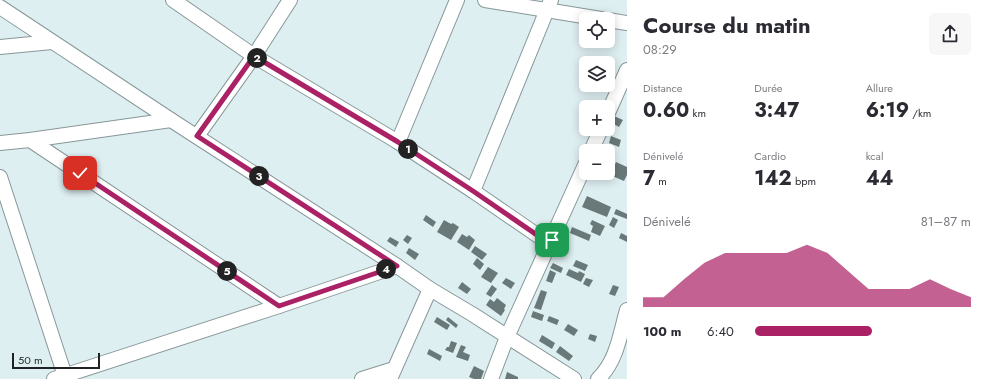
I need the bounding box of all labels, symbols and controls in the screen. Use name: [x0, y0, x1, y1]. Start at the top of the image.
text: Course du matin: [643, 9, 811, 41]
map controls: [579, 12, 615, 180]
button: locate: [579, 12, 615, 48]
button: share: [929, 13, 971, 55]
text: 08:29: [643, 40, 677, 59]
pin: 2: [247, 48, 267, 68]
text: 2: [253, 50, 261, 66]
button: layers: [579, 56, 615, 92]
text: Distance: [643, 80, 682, 96]
text: Durée: [754, 80, 783, 96]
text: Allure: [866, 80, 893, 96]
text: 0.60: [643, 96, 689, 125]
text: 3:47: [754, 96, 799, 125]
text: 6:19: [866, 96, 909, 125]
button: +: [579, 100, 615, 136]
text: km: [689, 105, 706, 121]
text: /km: [909, 105, 931, 121]
pin: 1: [398, 139, 418, 159]
text: 1: [405, 141, 411, 157]
button: −: [579, 144, 615, 180]
text: Dénivelé: [643, 148, 683, 164]
text: Cardio: [754, 148, 786, 164]
text: kcal: [866, 148, 883, 164]
pin: [63, 156, 97, 190]
icon: check: [69, 162, 91, 184]
text: 7: [643, 164, 655, 193]
text: 142: [754, 164, 792, 193]
text: 44: [866, 164, 894, 193]
pin: 3: [249, 166, 269, 186]
text: 3: [256, 168, 262, 184]
text: m: [655, 173, 667, 189]
text: bpm: [792, 173, 816, 189]
text: Dénivelé: [643, 212, 691, 231]
text: 81–87 m: [921, 212, 971, 231]
pin: [535, 223, 569, 257]
icon: arrive: [541, 229, 563, 251]
pin: 4: [376, 259, 396, 279]
pin: 5: [217, 261, 237, 281]
text: 4: [382, 261, 390, 277]
text: 5: [223, 263, 231, 279]
text: 100 m: [643, 322, 681, 341]
text: 6:40: [707, 322, 734, 341]
scale bar: [12, 351, 100, 370]
text: 50 m: [18, 352, 43, 368]

